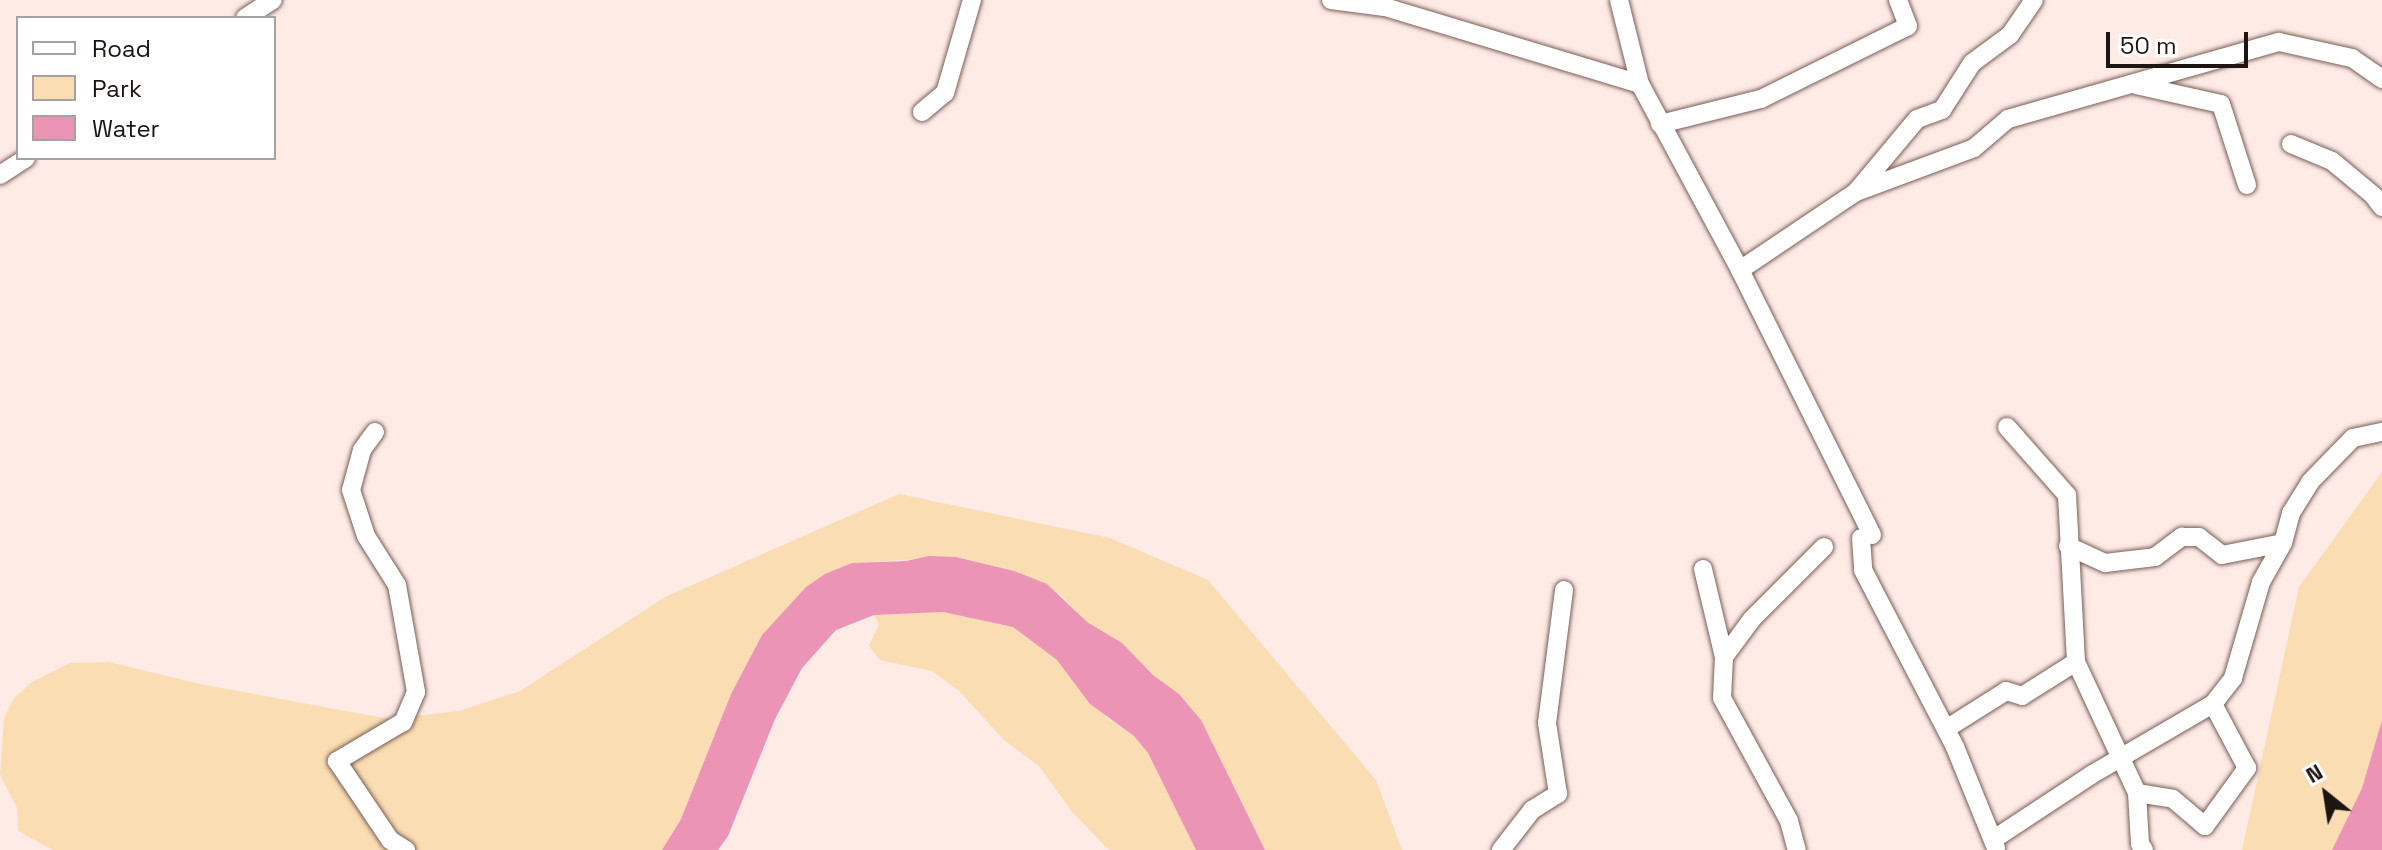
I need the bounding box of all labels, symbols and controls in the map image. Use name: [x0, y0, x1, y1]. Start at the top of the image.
legend: [16, 16, 276, 160]
scale bar: [2110, 16, 2252, 66]
text: 50 m: [2120, 30, 2177, 61]
text: Road: [92, 33, 151, 64]
text: Park: [92, 73, 142, 104]
text: Water: [92, 113, 160, 144]
north arrow: [2286, 754, 2366, 834]
text: N: [2301, 757, 2327, 789]

